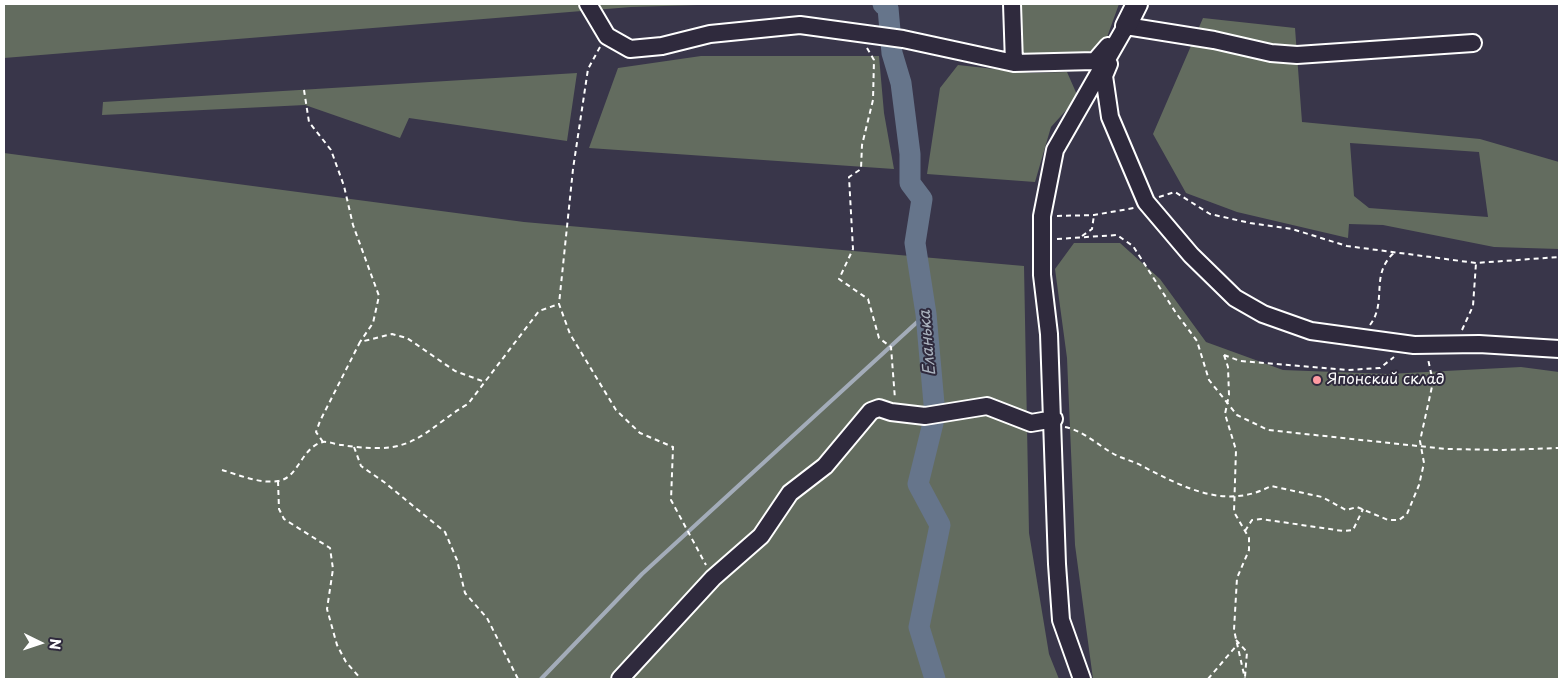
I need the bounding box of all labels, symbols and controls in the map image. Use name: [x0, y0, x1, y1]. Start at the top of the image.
water label: Еланька: [916, 309, 940, 377]
place label: Японский склад: [1327, 371, 1445, 389]
marker: Японский склад: [1311, 374, 1323, 386]
north arrow: [15, 618, 65, 668]
text: N: [45, 638, 66, 650]

